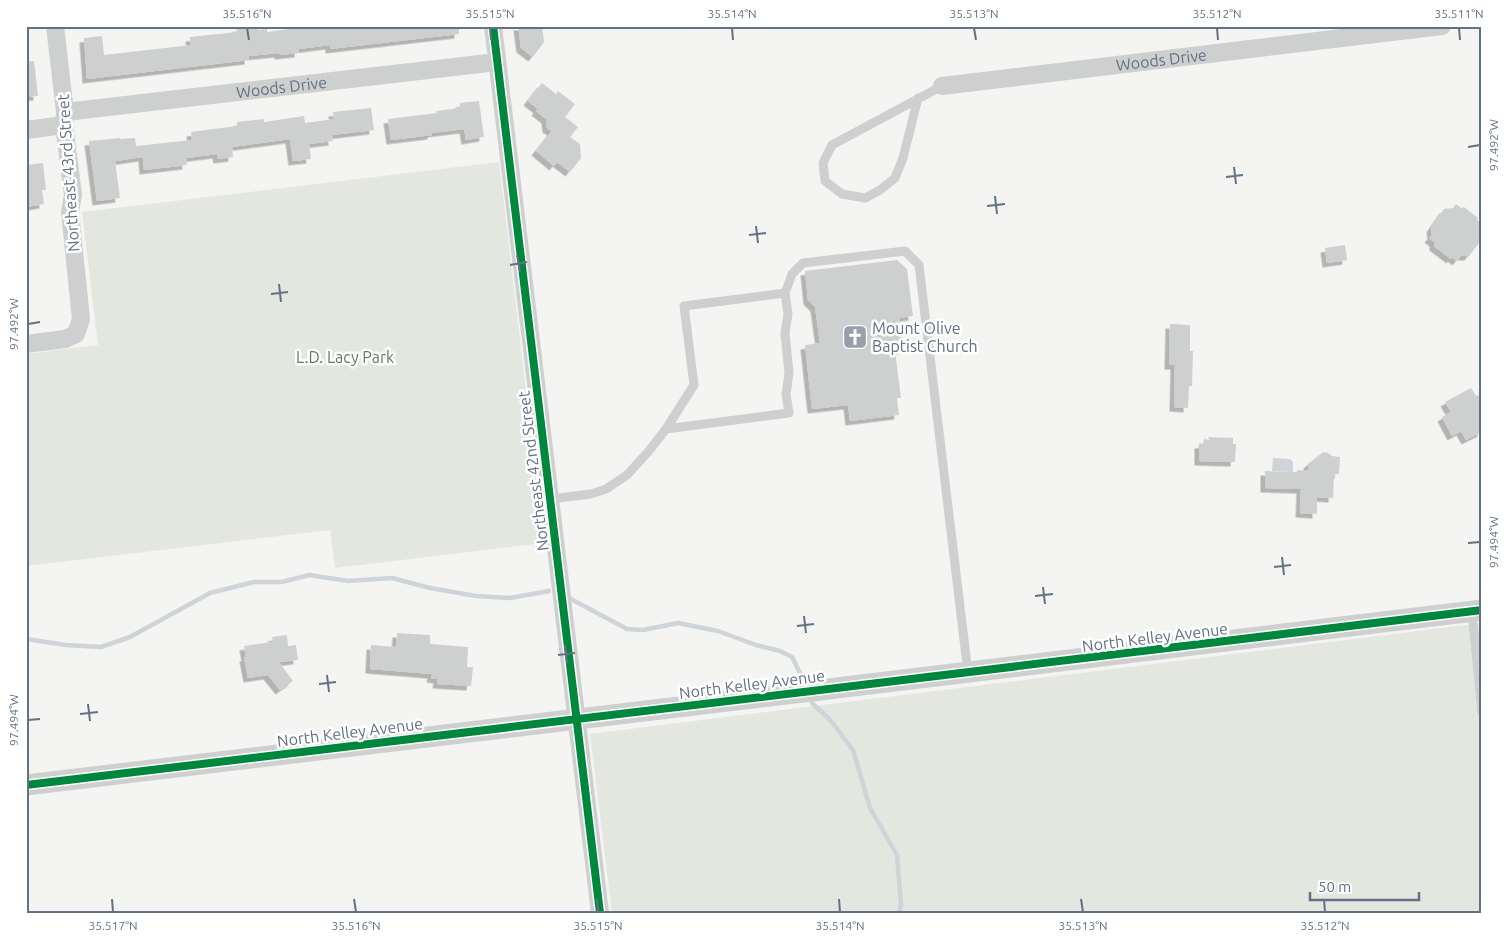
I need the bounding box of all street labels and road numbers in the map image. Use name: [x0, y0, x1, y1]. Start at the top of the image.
street label: Woods Drive: [1115, 45, 1208, 74]
street label: Woods Drive: [235, 73, 328, 101]
street label: Northeast 43rd Street: [53, 93, 82, 252]
street label: Northeast 42nd Street: [514, 389, 552, 552]
street label: North Kelley Avenue: [1081, 619, 1229, 655]
street label: North Kelley Avenue: [678, 666, 826, 702]
street label: North Kelley Avenue: [276, 714, 424, 750]

